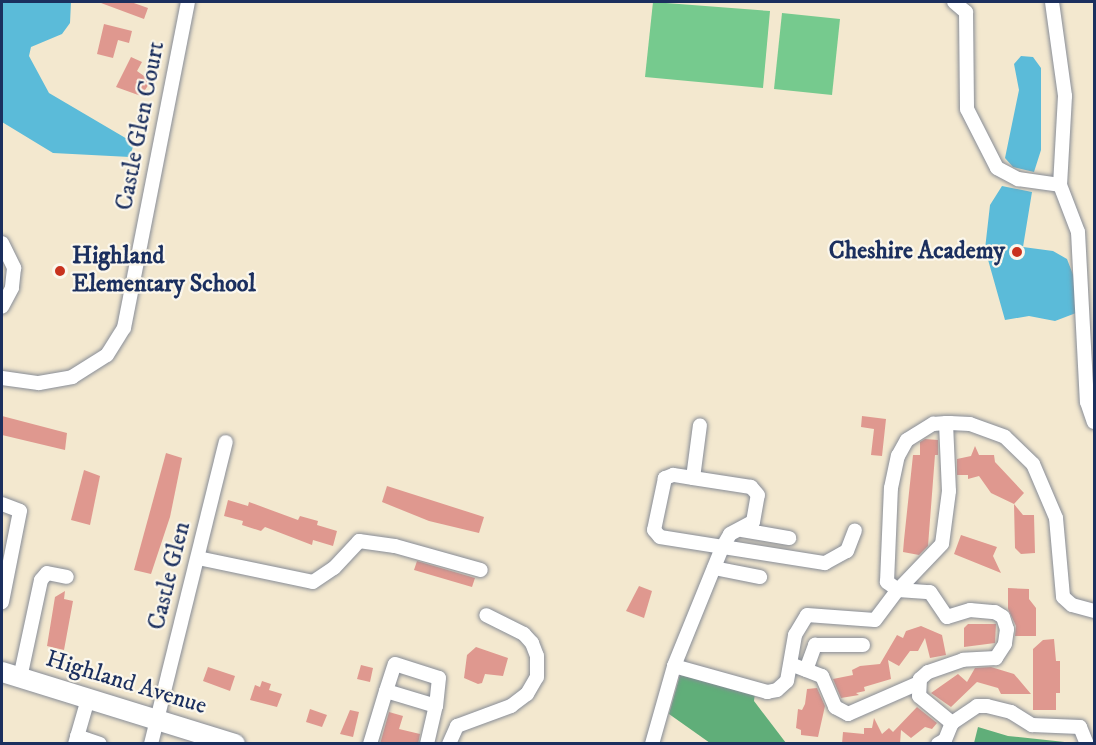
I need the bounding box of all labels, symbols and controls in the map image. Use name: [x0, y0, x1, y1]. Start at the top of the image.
street label: Castle Glen Court: [111, 39, 171, 213]
place label: Cheshire Academy: [829, 238, 1005, 266]
place label: Highland Elementary School: [72, 243, 256, 299]
marker: Cheshire Academy: [1010, 245, 1024, 259]
marker: Highland Elementary School: [53, 264, 67, 278]
street label: Castle Glen: [143, 519, 197, 633]
street label: Highland Avenue: [42, 645, 210, 721]

